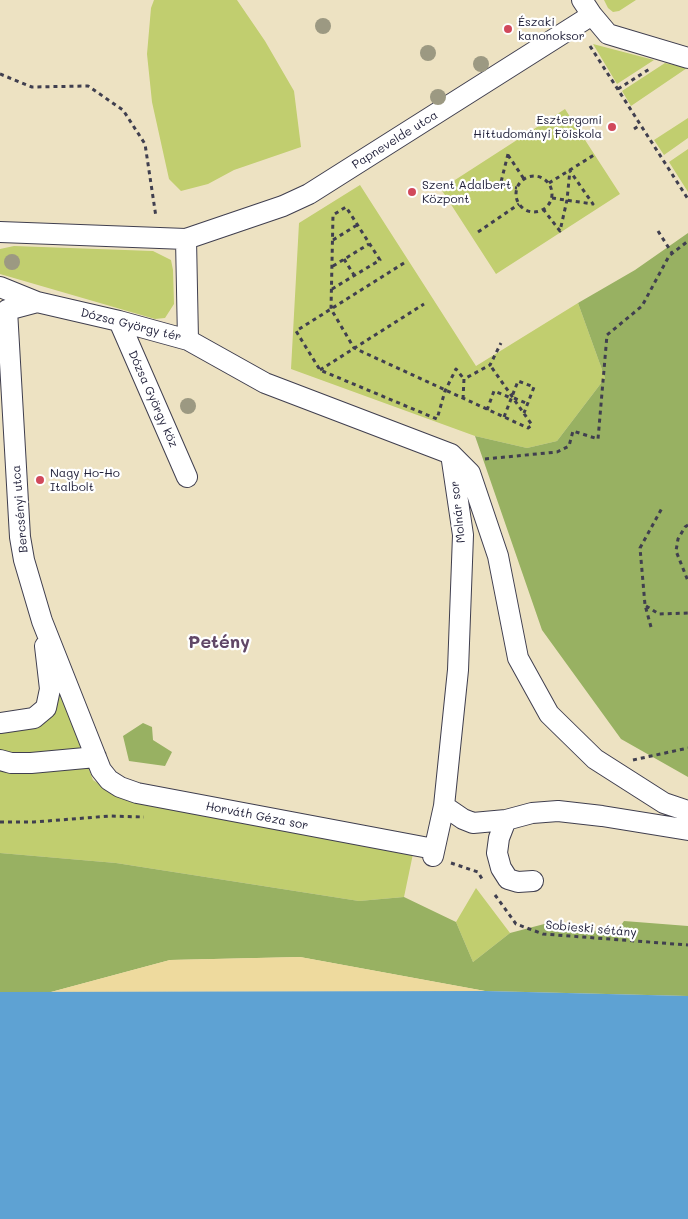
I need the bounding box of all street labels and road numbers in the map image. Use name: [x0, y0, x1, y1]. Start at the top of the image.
street label: Papnevelde utca: [349, 108, 441, 172]
street label: Dózsa György tér: [79, 306, 183, 344]
street label: Dózsa György köz: [125, 348, 181, 450]
street label: Bercsényi utca: [9, 465, 31, 553]
street label: Molnár sor: [448, 480, 468, 544]
street label: Horváth Géza sor: [204, 799, 310, 833]
street label: Sobieski sétány: [545, 918, 637, 940]

